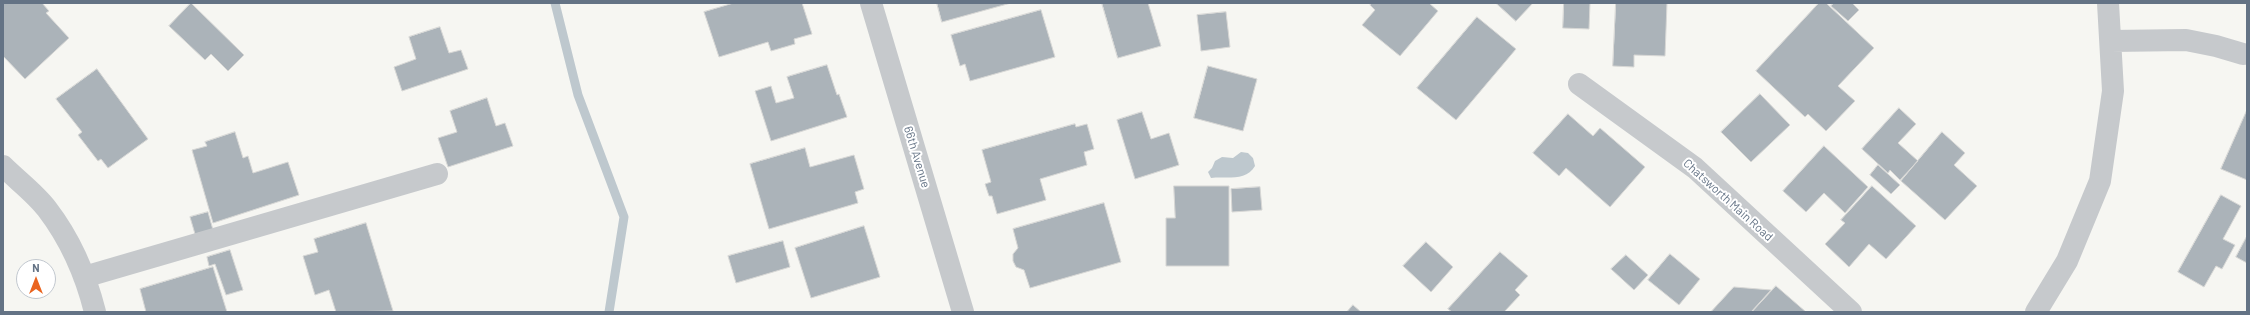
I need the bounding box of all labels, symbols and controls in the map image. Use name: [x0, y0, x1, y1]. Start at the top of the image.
street label: 66th Avenue: [901, 124, 933, 190]
street label: Chatsworth Main Road: [1680, 156, 1776, 244]
north arrow: [16, 259, 56, 299]
text: N: [32, 261, 40, 274]

